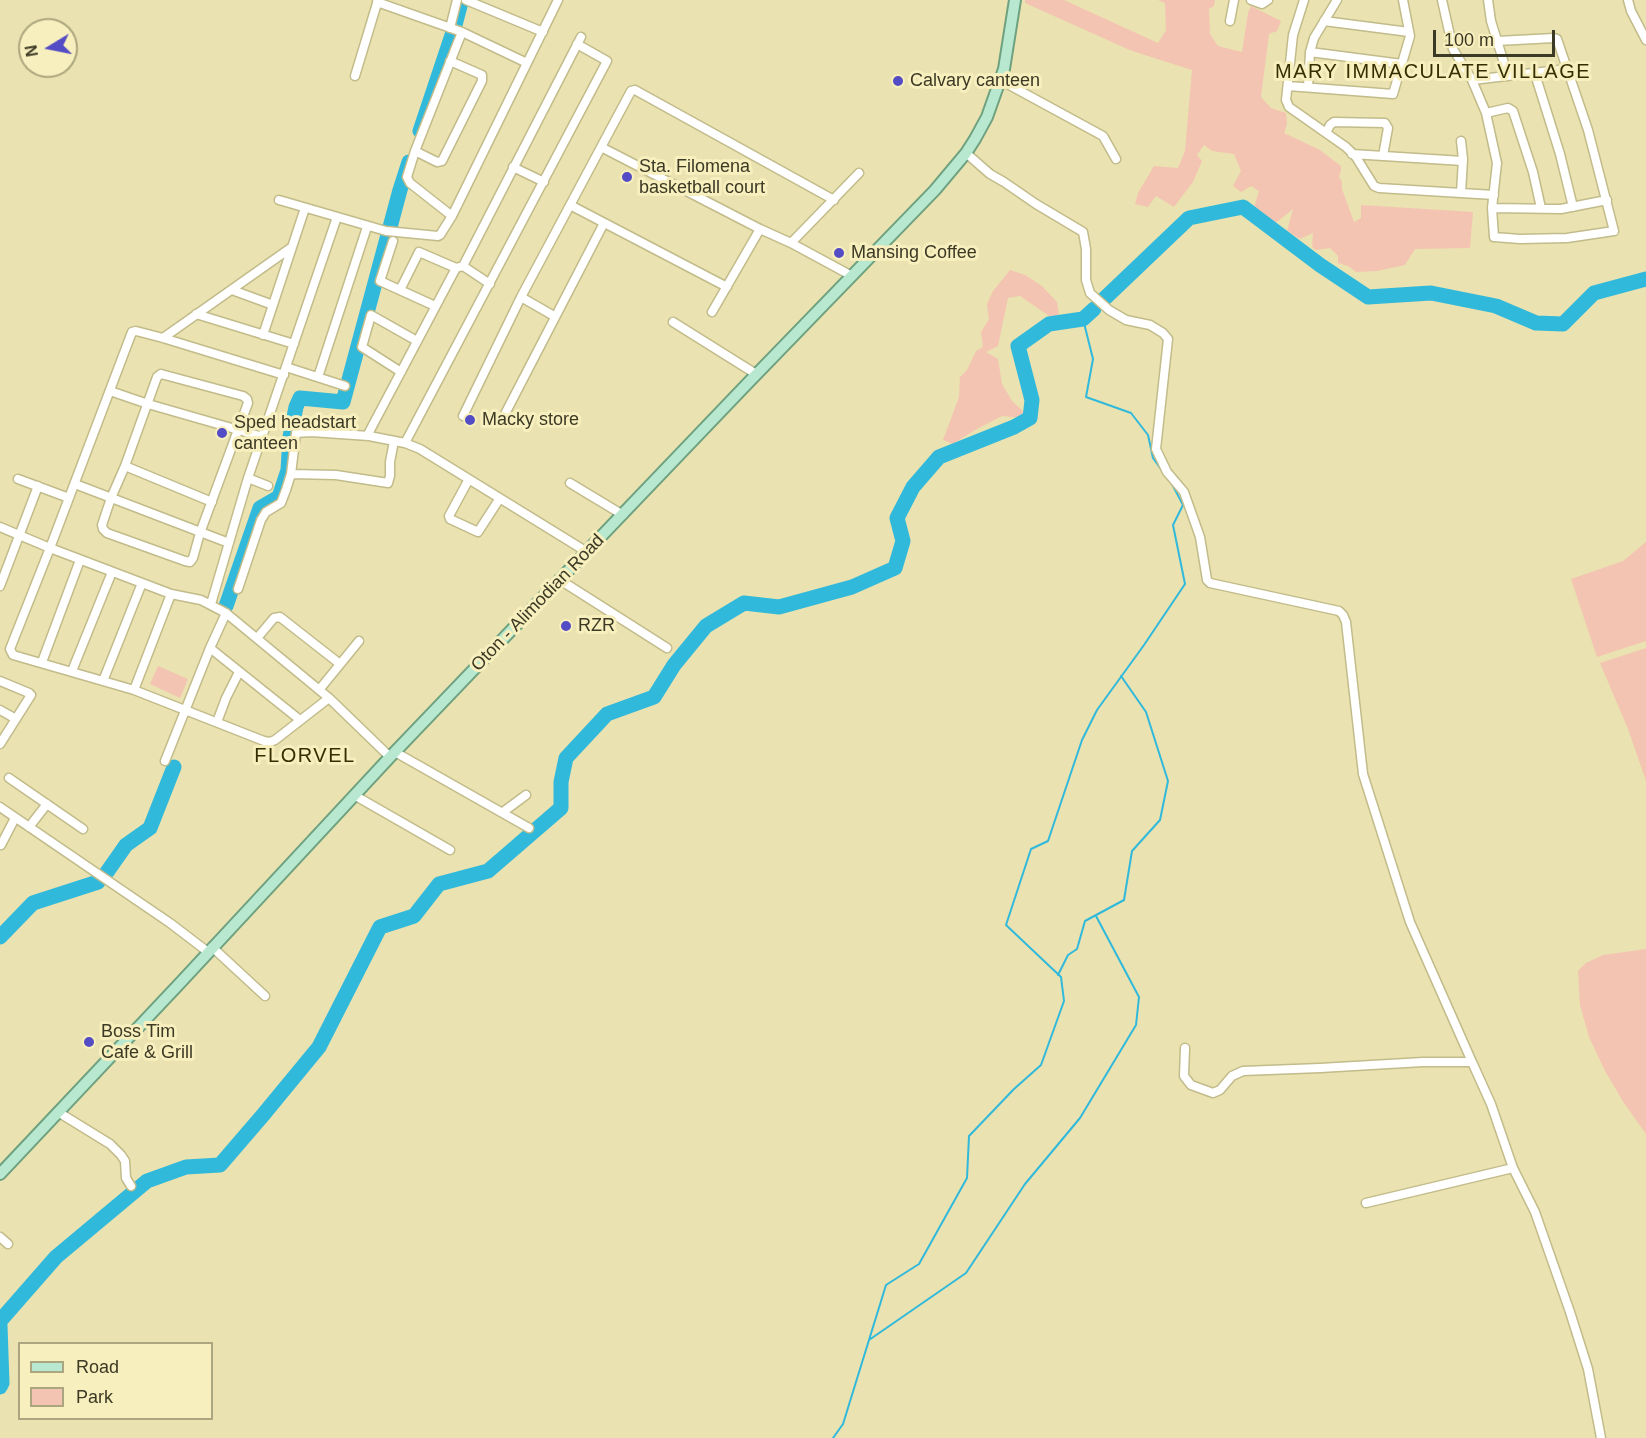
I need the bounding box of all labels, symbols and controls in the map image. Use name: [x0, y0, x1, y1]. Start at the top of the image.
north arrow: [18, 18, 78, 78]
scale bar: [1436, 18, 1558, 56]
text: 100 m: [1444, 30, 1494, 50]
text: N: [22, 44, 41, 58]
district label: MARY IMMACULATE VILLAGE: [1275, 60, 1591, 84]
place label: Calvary canteen: [910, 70, 1040, 92]
marker: Calvary canteen: [891, 74, 905, 88]
place label: Sta. Filomena basketball court: [639, 156, 765, 198]
marker: Sta. Filomena basketball court: [620, 170, 634, 184]
place label: Mansing Coffee: [851, 242, 977, 264]
marker: Mansing Coffee: [832, 246, 846, 260]
place label: Macky store: [482, 409, 579, 431]
place label: Sped headstart canteen: [234, 412, 356, 454]
marker: Macky store: [463, 413, 477, 427]
marker: Sped headstart canteen: [215, 426, 229, 440]
street label: Oton - Alimodian Road: [467, 530, 609, 676]
place label: RZR: [578, 615, 615, 637]
marker: RZR: [559, 619, 573, 633]
district label: FLORVEL: [254, 744, 356, 768]
place label: Boss Tim Cafe & Grill: [101, 1021, 193, 1064]
marker: Boss Tim Cafe & Grill: [82, 1035, 96, 1049]
legend: [18, 1342, 213, 1420]
text: Road: [76, 1357, 119, 1377]
text: Park: [76, 1387, 113, 1407]

